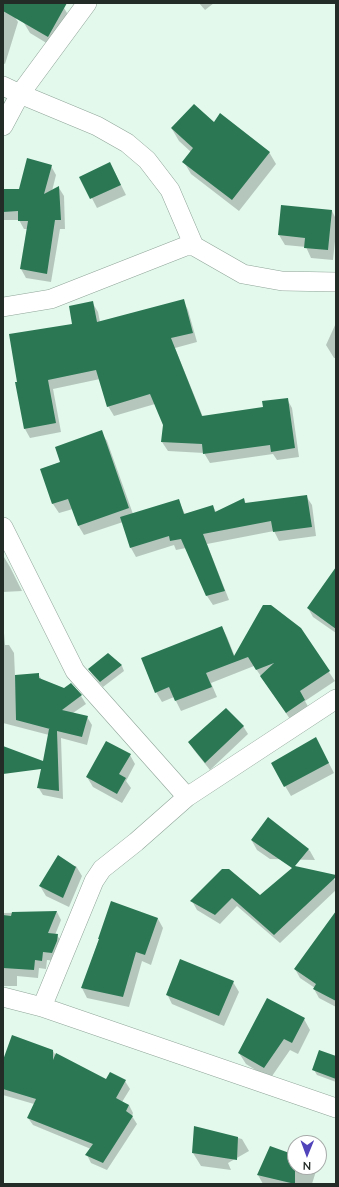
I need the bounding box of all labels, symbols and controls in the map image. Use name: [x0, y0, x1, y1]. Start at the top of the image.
north arrow: [287, 1135, 327, 1175]
text: N: [302, 1160, 311, 1173]

